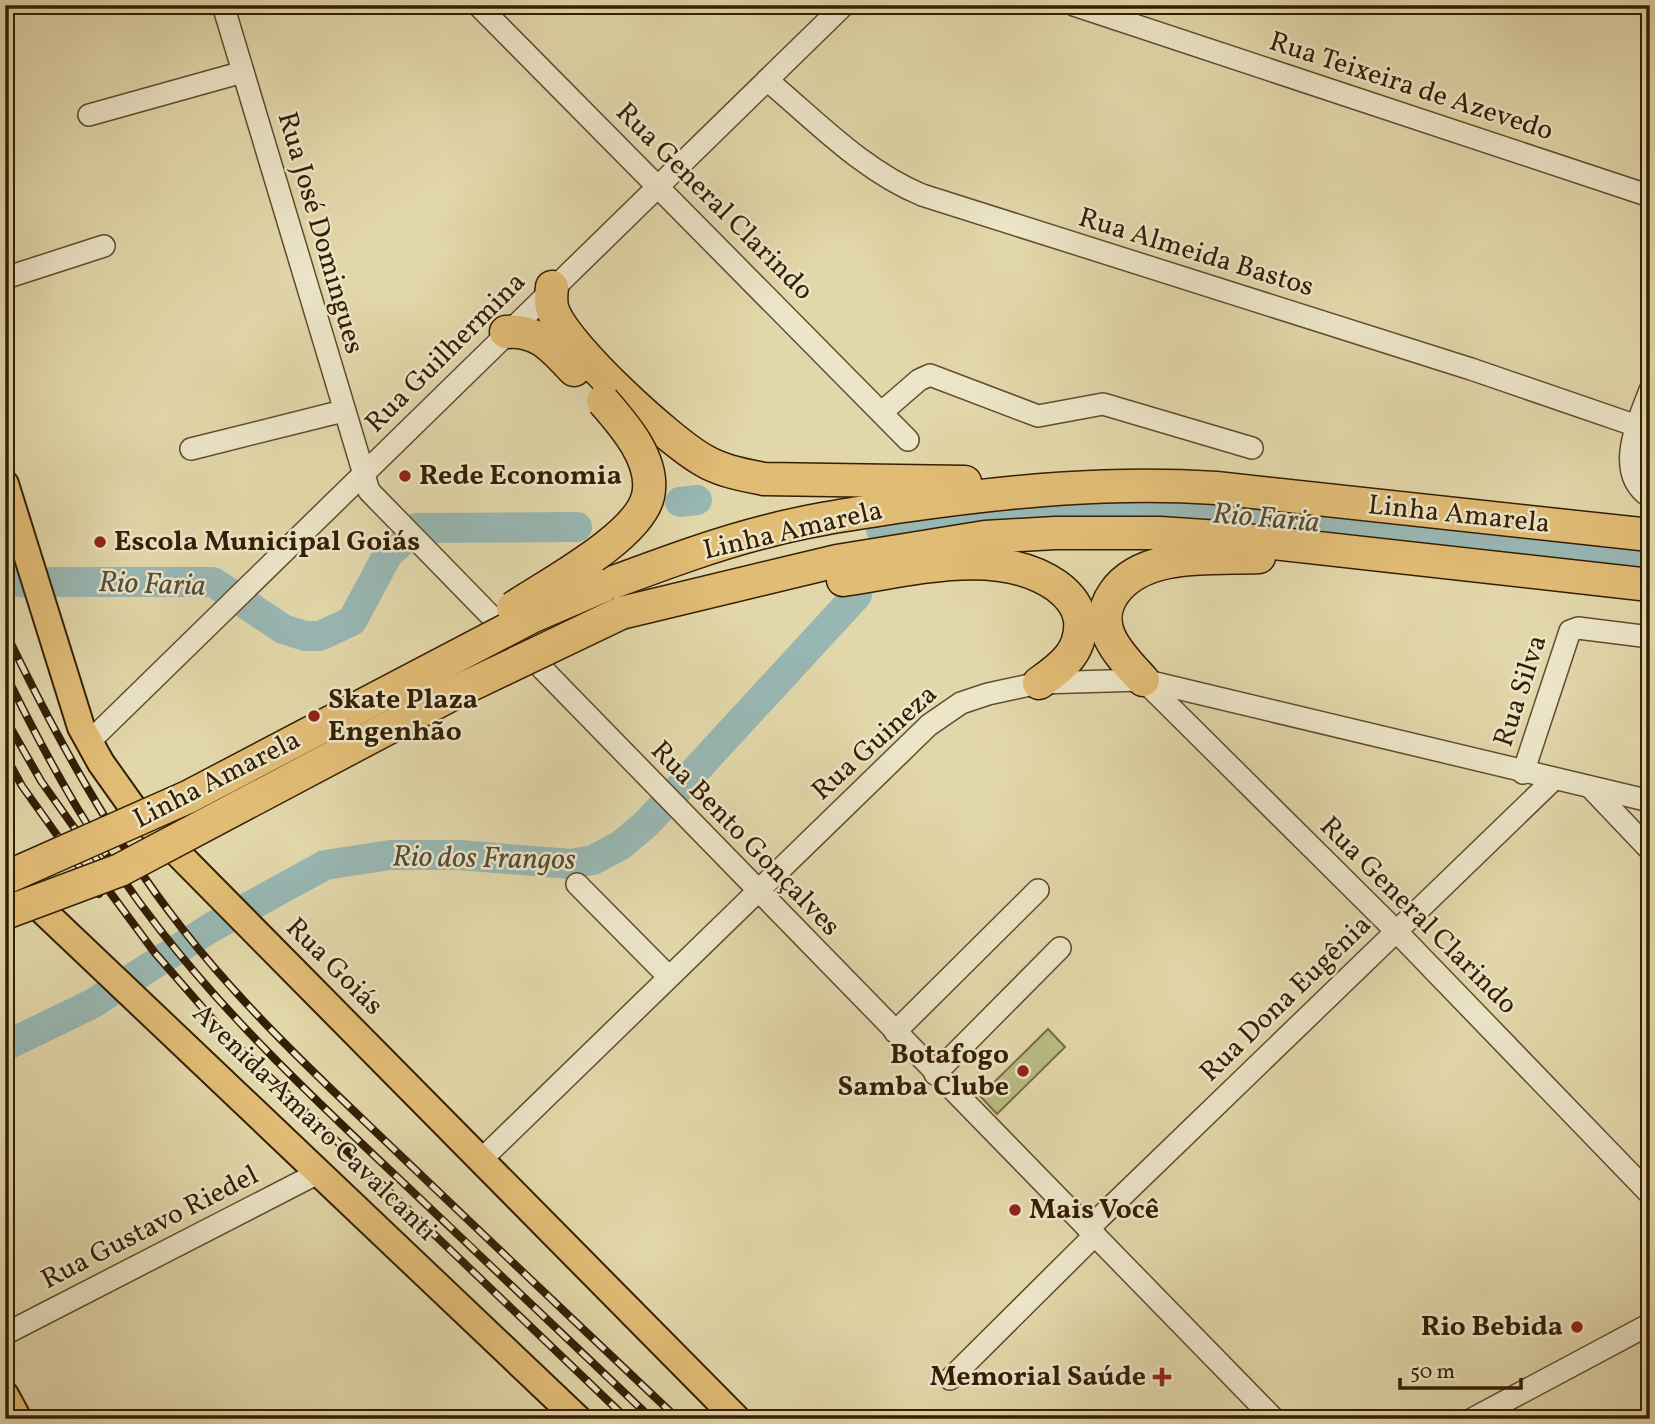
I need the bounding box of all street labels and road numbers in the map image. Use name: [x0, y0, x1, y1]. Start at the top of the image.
street label: Rua Teixeira de Azevedo: [1264, 23, 1558, 151]
street label: Rua General Clarindo: [606, 94, 822, 310]
street label: Rua José Domingues: [267, 107, 373, 359]
street label: Rua Almeida Bastos: [1074, 199, 1318, 307]
street label: Rua Guilhermina: [357, 264, 535, 442]
street label: Linha Amarela: [1366, 486, 1552, 544]
street label: Linha Amarela: [700, 491, 886, 571]
street label: Rua Silva: [1485, 630, 1557, 752]
street label: Rua Guineza: [804, 676, 946, 810]
street label: Linha Amarela: [127, 721, 307, 839]
street label: Rua Bento Gonçalves: [641, 732, 849, 946]
street label: Rua General Clarindo: [1310, 808, 1526, 1024]
street label: Rua Dona Eugênia: [1191, 907, 1381, 1091]
street label: Rua Goiás: [276, 909, 392, 1025]
street label: Avenida Amaro Cavalcanti: [183, 995, 445, 1251]
street label: Rua Gustavo Riedel: [35, 1156, 265, 1300]

